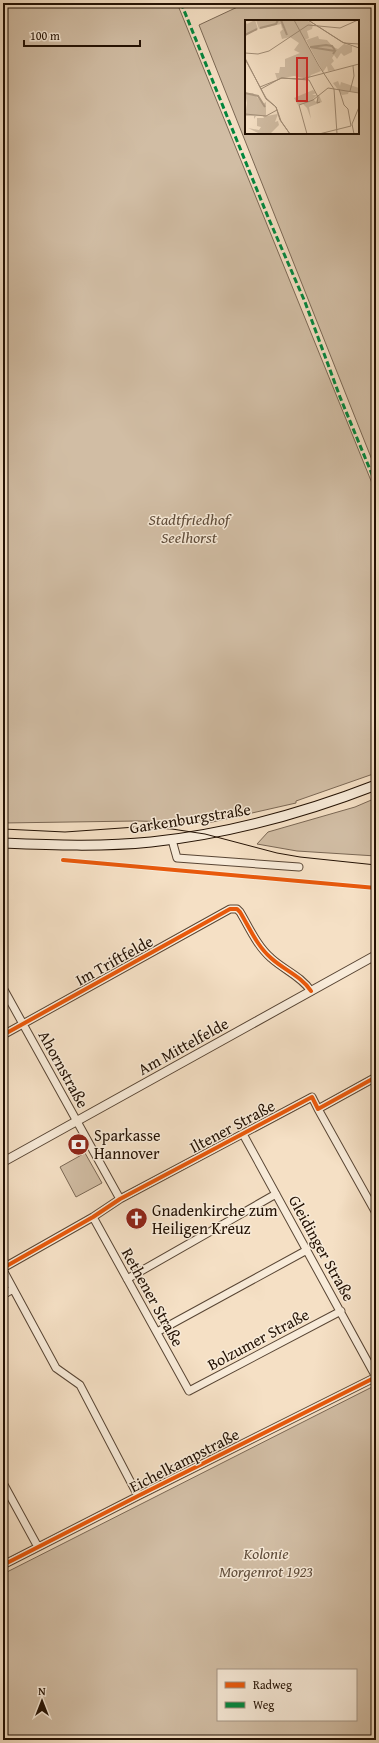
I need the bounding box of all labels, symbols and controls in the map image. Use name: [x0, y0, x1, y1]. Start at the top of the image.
inset map: [245, 20, 359, 134]
scale bar: [24, 22, 140, 48]
text: 100 m: [30, 27, 60, 44]
park label: Stadtfriedhof Seelhorst: [149, 507, 233, 549]
street label: Garkenburgstraße: [128, 797, 252, 839]
street label: Im Triftfelde: [71, 929, 157, 991]
street label: Am Mittelfelde: [133, 1011, 233, 1081]
street label: Ahornstraße: [33, 1026, 95, 1112]
street label: Iltener Straße: [185, 1093, 279, 1159]
place label: Sparkasse Hannover: [94, 1123, 161, 1165]
bank icon: Sparkasse Hannover: [65, 1131, 91, 1157]
street label: Gleidinger Straße: [283, 1191, 361, 1305]
place label: Gnadenkirche zum Heiligen Kreuz: [152, 1198, 278, 1240]
church icon: Gnadenkirche zum Heiligen Kreuz: [124, 1206, 150, 1232]
street label: Rethener Straße: [116, 1243, 190, 1351]
street label: Bolzumer Straße: [203, 1302, 313, 1376]
street label: Eichelkampstraße: [125, 1422, 243, 1498]
park label: Kolonie Morgenrot 1923: [219, 1541, 313, 1583]
legend: [217, 1669, 357, 1721]
text: Radweg: [253, 1676, 292, 1693]
north arrow: [22, 1681, 62, 1721]
text: N: [38, 1683, 46, 1699]
text: Weg: [253, 1696, 274, 1713]

